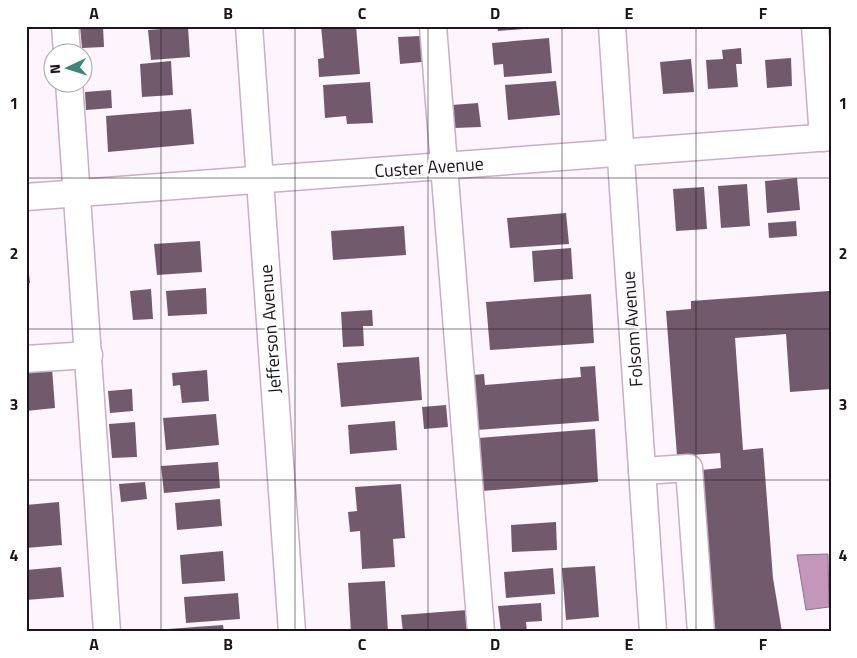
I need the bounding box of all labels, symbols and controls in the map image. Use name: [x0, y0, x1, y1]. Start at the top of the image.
text: A: [89, 1, 99, 25]
text: B: [223, 1, 233, 25]
text: C: [358, 1, 367, 25]
text: D: [490, 1, 500, 25]
text: E: [625, 1, 634, 25]
text: F: [759, 1, 768, 25]
north arrow: [42, 42, 92, 92]
text: N: [44, 63, 65, 75]
text: 1: [10, 91, 18, 115]
text: 1: [839, 91, 847, 115]
street label: Custer Avenue: [373, 150, 485, 184]
text: 2: [10, 241, 18, 265]
text: 2: [839, 241, 847, 265]
street label: Jefferson Avenue: [252, 264, 288, 394]
street label: Folsom Avenue: [614, 270, 650, 388]
text: 3: [10, 392, 18, 416]
text: 3: [839, 392, 847, 416]
text: 4: [10, 543, 19, 567]
text: 4: [839, 543, 848, 567]
text: A: [89, 632, 99, 656]
text: B: [223, 632, 233, 656]
text: C: [358, 632, 367, 656]
text: D: [490, 632, 500, 656]
text: E: [625, 632, 634, 656]
text: F: [759, 632, 768, 656]

